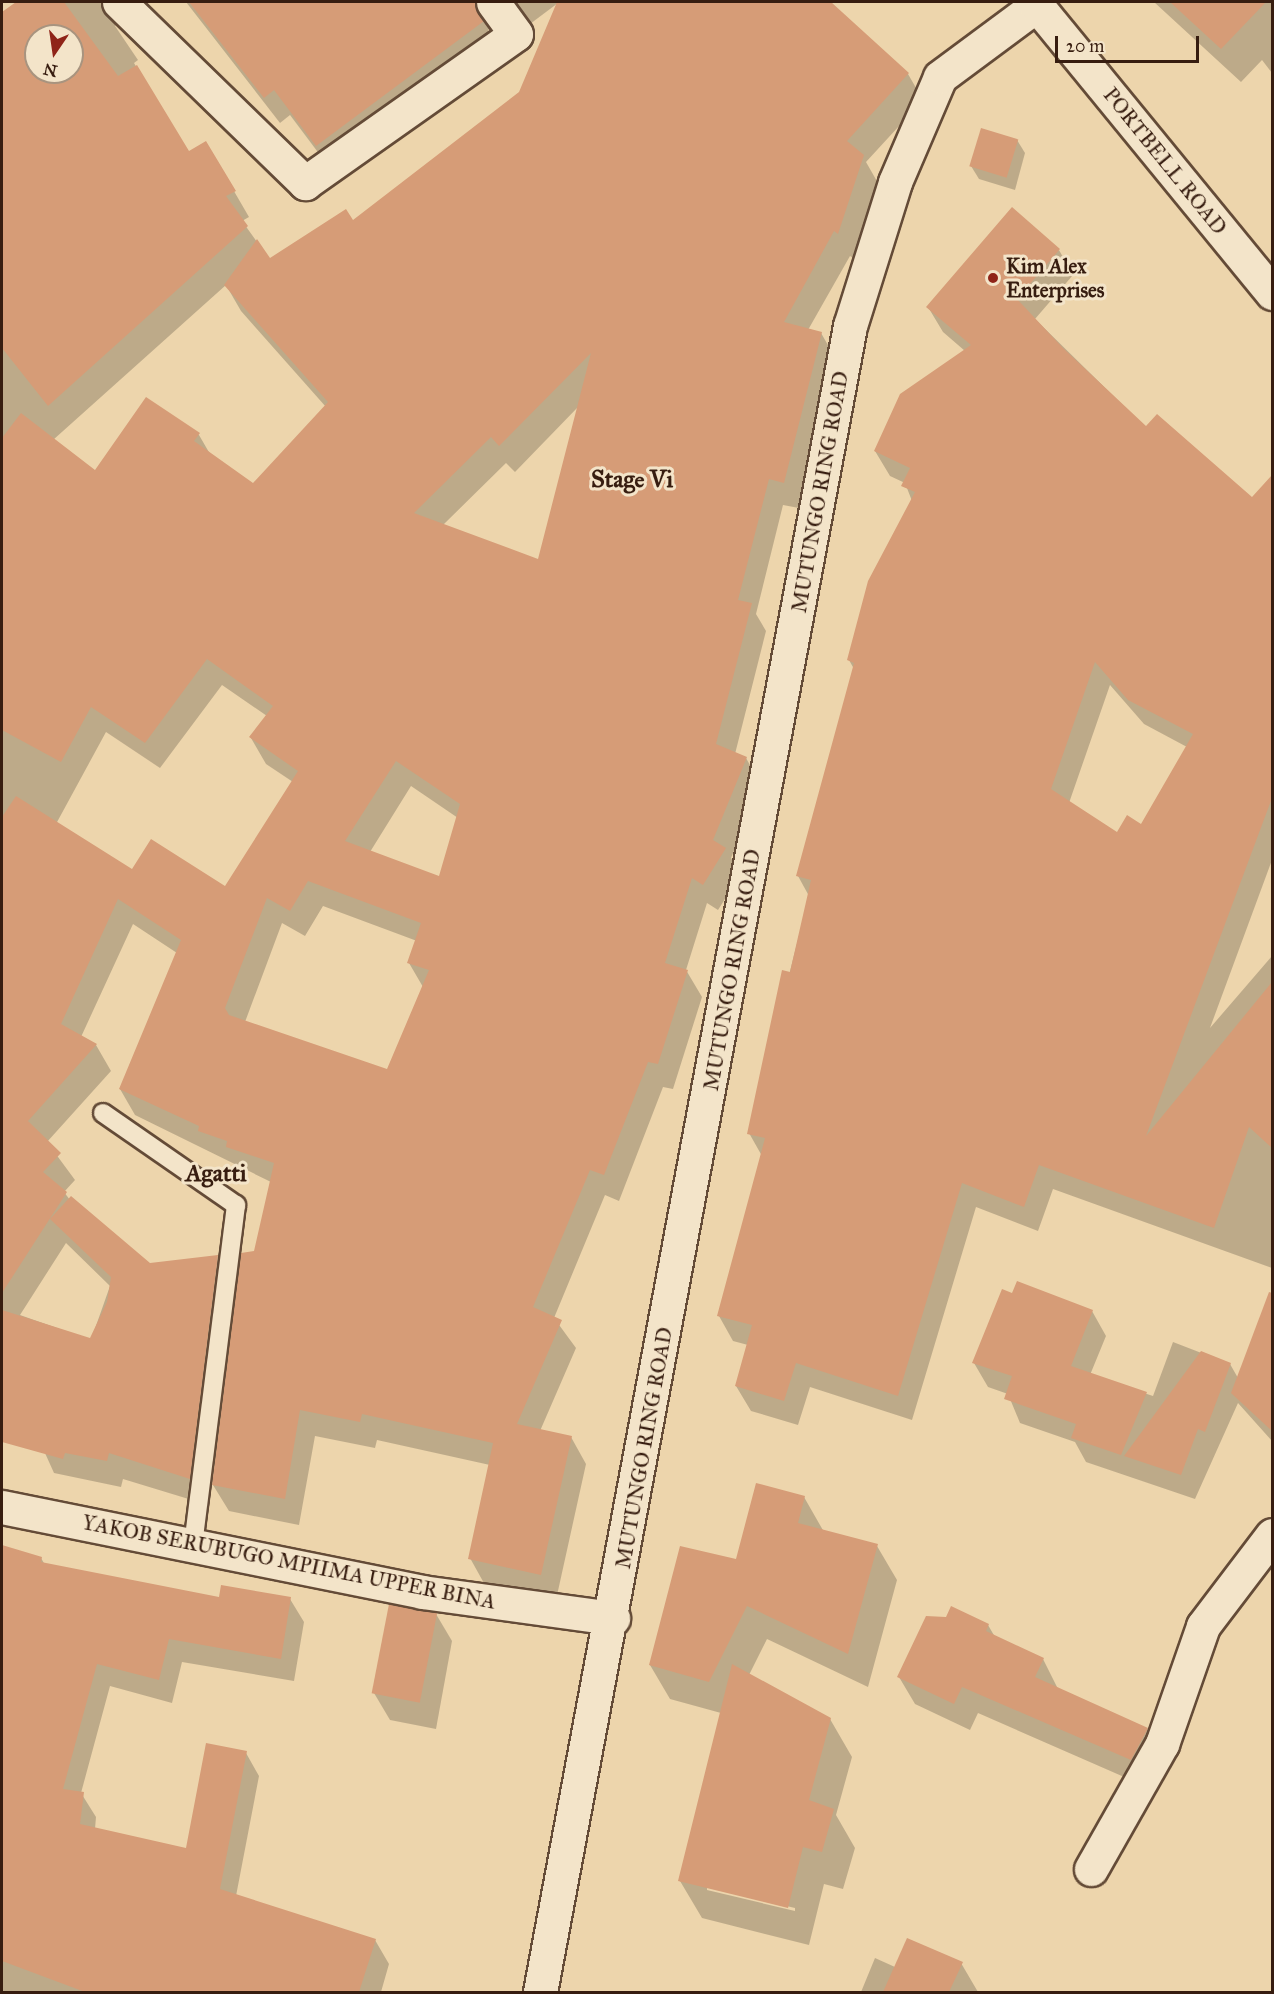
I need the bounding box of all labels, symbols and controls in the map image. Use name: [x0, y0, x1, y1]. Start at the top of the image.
north arrow: [24, 24, 84, 84]
scale bar: [1058, 24, 1202, 62]
text: 20 m: [1066, 35, 1104, 57]
text: N: [42, 59, 59, 81]
street label: PORTBELL ROAD: [1098, 82, 1232, 240]
place label: Kim Alex Enterprises: [1006, 253, 1104, 303]
marker: Kim Alex Enterprises: [984, 269, 1002, 287]
street label: MUTUNGO RING ROAD: [786, 369, 854, 615]
district label: Stage Vi: [591, 466, 673, 494]
street label: MUTUNGO RING ROAD: [698, 847, 766, 1093]
district label: Agatti: [185, 1160, 247, 1188]
street label: MUTUNGO RING ROAD: [610, 1325, 678, 1571]
street label: YAKOB SERUBUGO MPIIMA UPPER BINA: [80, 1509, 498, 1615]

